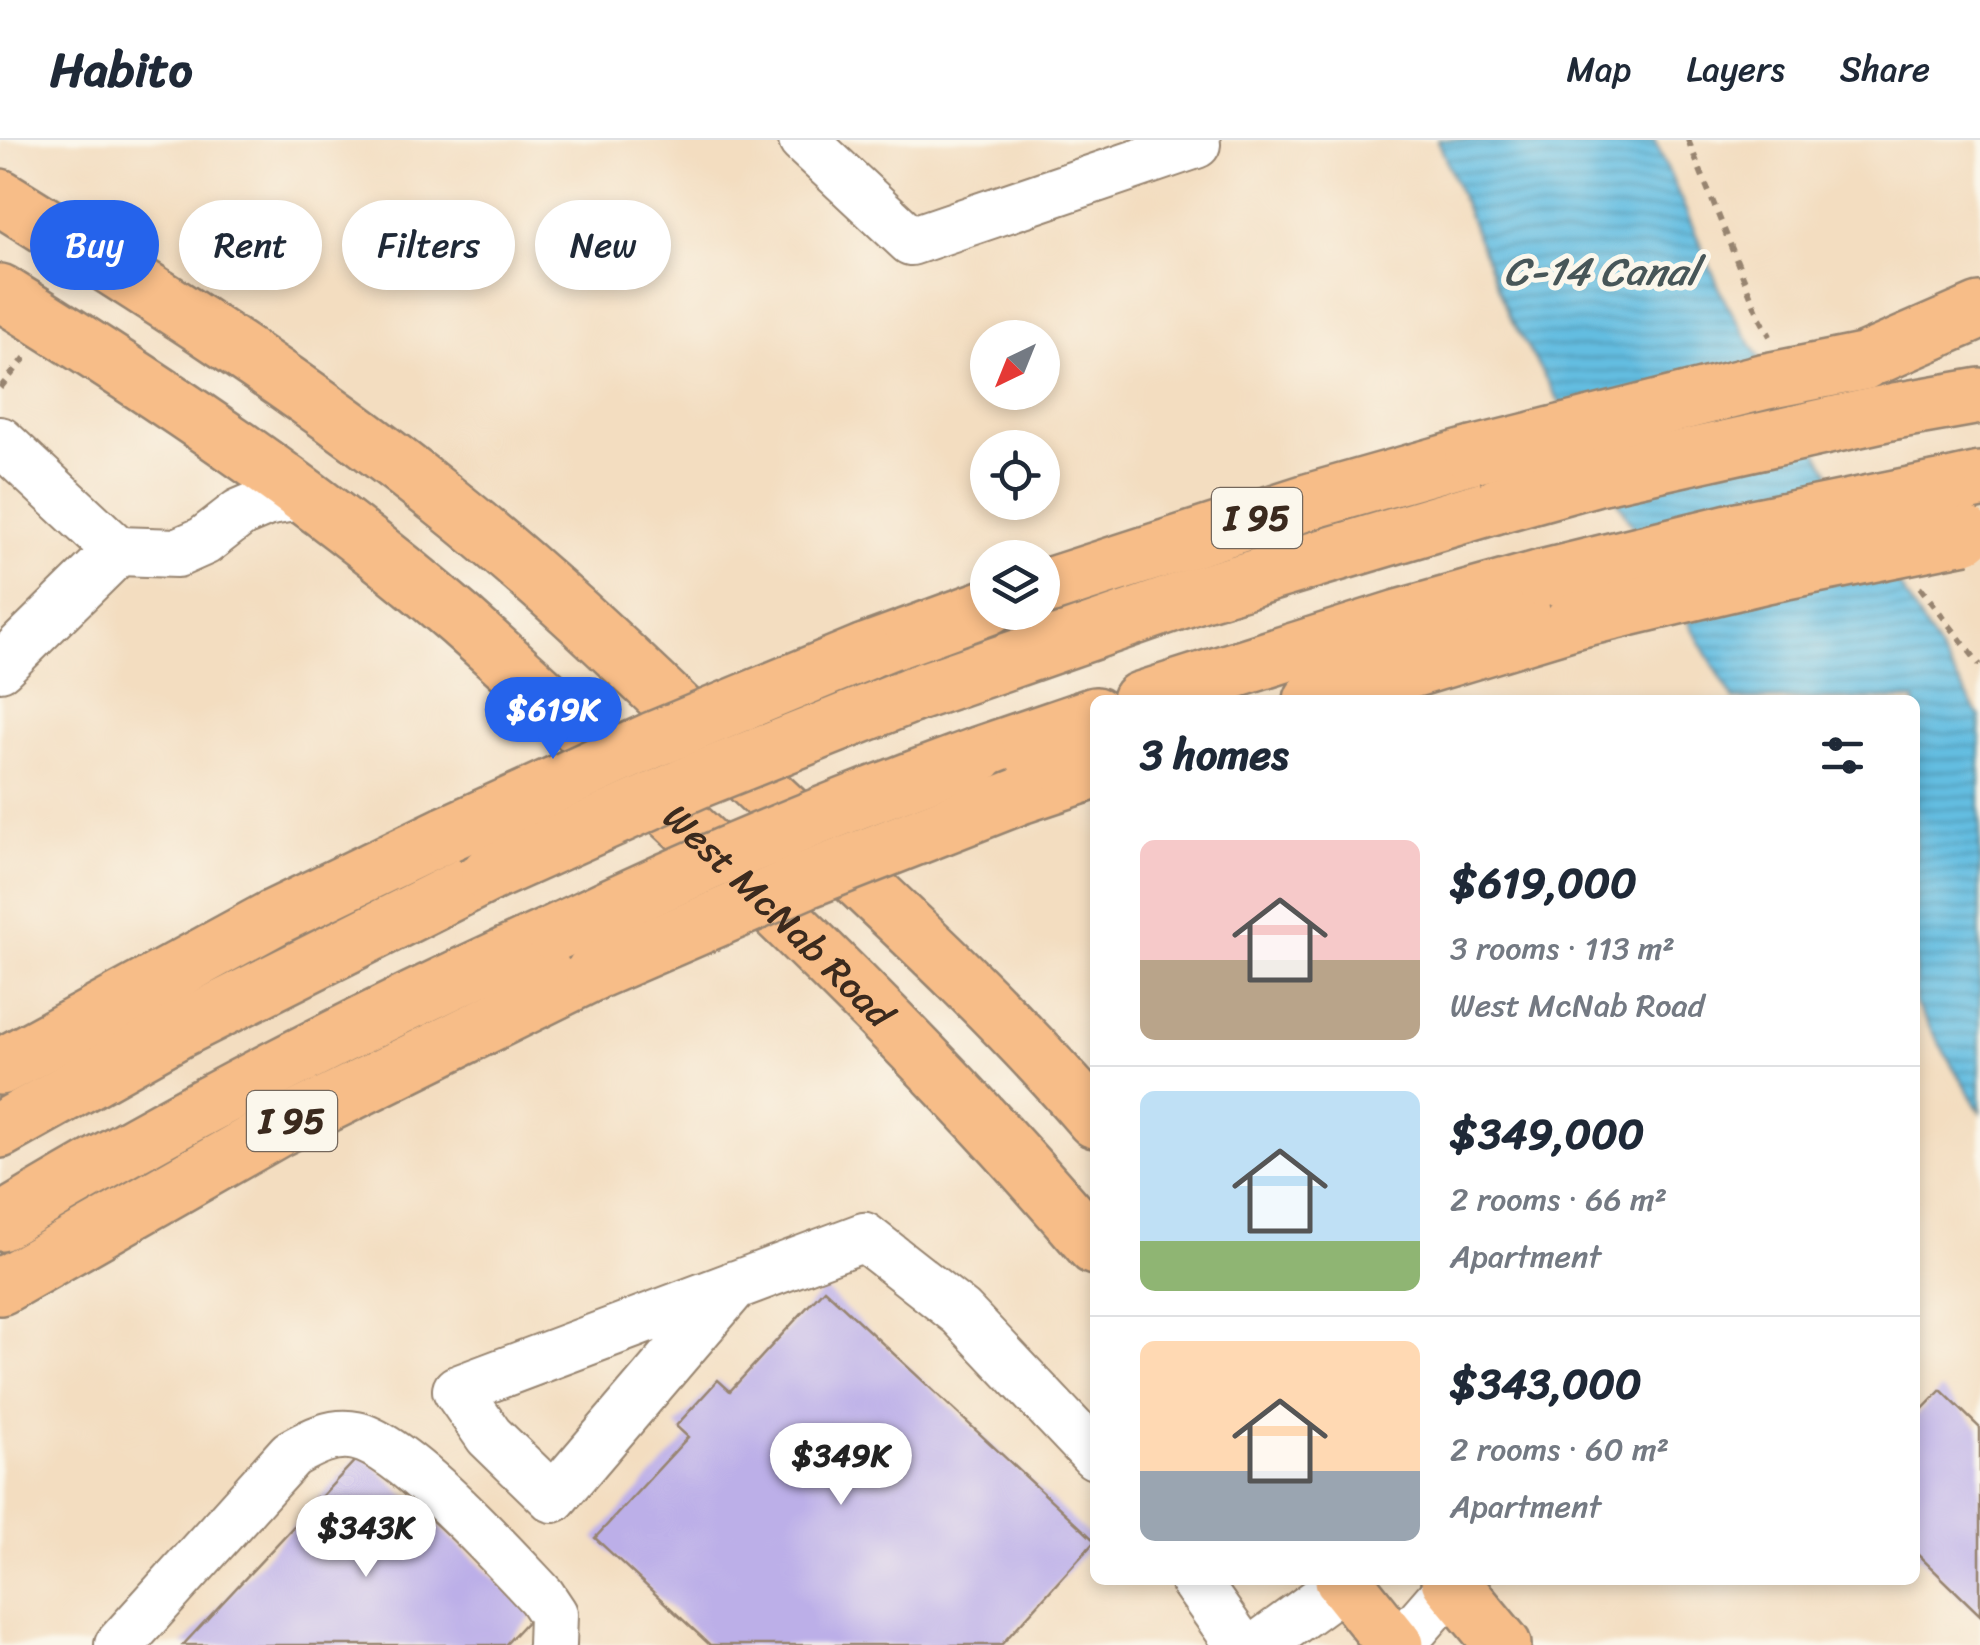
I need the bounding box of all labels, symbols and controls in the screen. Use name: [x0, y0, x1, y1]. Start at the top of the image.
text: Habito: [50, 27, 192, 112]
text: Map: [1567, 38, 1631, 100]
text: Layers: [1686, 38, 1785, 100]
text: Share: [1840, 38, 1930, 100]
chip: Buy: [30, 200, 159, 290]
chip: Rent: [179, 200, 322, 290]
chip: Filters: [342, 200, 515, 290]
chip: New: [535, 200, 671, 290]
water label: C-14 Canal: [1504, 236, 1707, 307]
north arrow: [970, 320, 1060, 410]
map controls: [970, 320, 1060, 630]
button: locate: [970, 430, 1060, 520]
road number: I 95: [1212, 488, 1302, 548]
button: layers: [970, 540, 1060, 630]
pin: $619K: [483, 677, 623, 762]
text: $619K: [507, 681, 599, 738]
text: 3 homes: [1140, 718, 1288, 792]
icon: filters: [1815, 728, 1870, 783]
street label: West McNab Road: [647, 786, 912, 1046]
text: $619,000: [1450, 846, 1637, 920]
icon: home: [1220, 880, 1340, 1000]
text: 3 rooms · 113 m²: [1450, 920, 1675, 977]
text: West McNab Road: [1450, 977, 1705, 1034]
road number: I 95: [247, 1091, 337, 1151]
text: $349,000: [1450, 1097, 1644, 1171]
icon: home: [1220, 1131, 1340, 1251]
text: 2 rooms · 66 m²: [1450, 1171, 1667, 1228]
text: Apartment: [1450, 1228, 1601, 1285]
text: $343,000: [1450, 1347, 1642, 1421]
icon: home: [1220, 1381, 1340, 1501]
text: 2 rooms · 60 m²: [1450, 1421, 1669, 1478]
pin: $349K: [771, 1423, 911, 1508]
text: $349K: [792, 1427, 890, 1484]
text: Apartment: [1450, 1478, 1601, 1535]
pin: $343K: [296, 1495, 436, 1580]
text: $343K: [318, 1499, 414, 1556]

